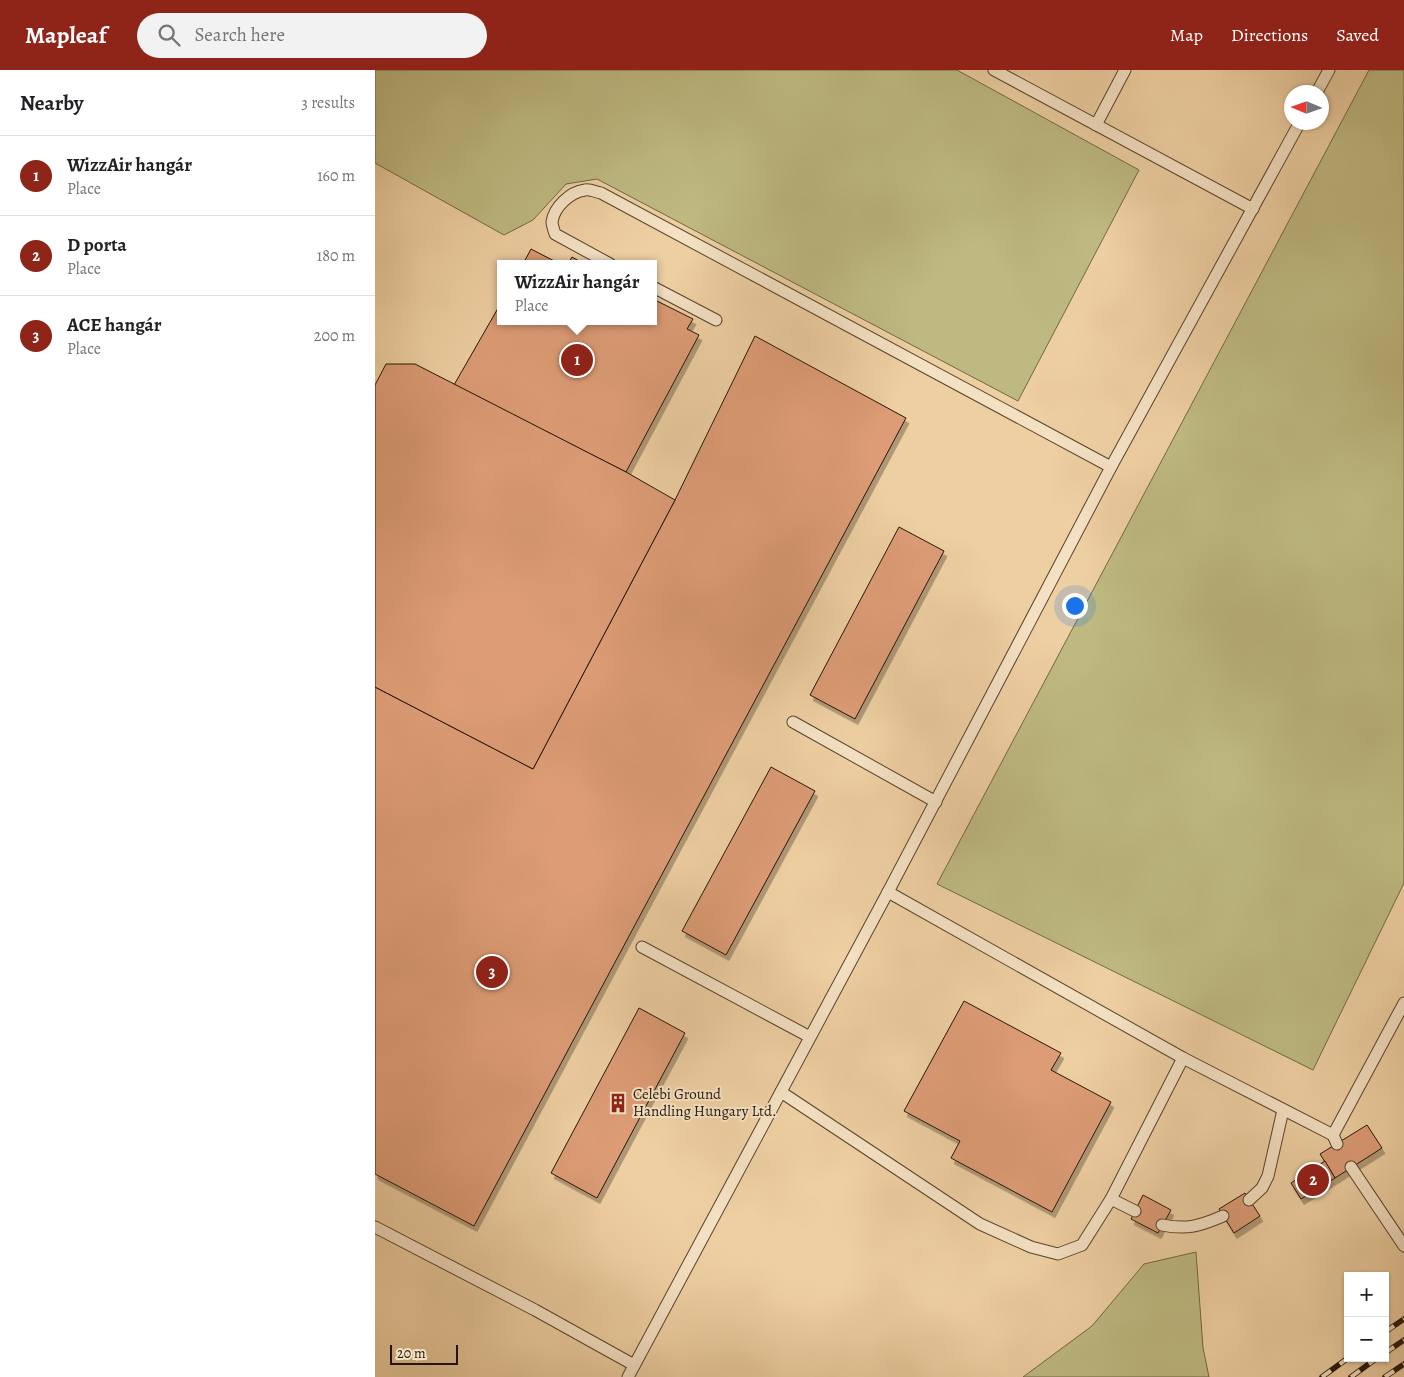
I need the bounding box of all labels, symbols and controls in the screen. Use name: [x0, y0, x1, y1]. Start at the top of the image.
search box: [137, 13, 487, 58]
text: Mapleaf: [25, 19, 107, 51]
icon: search: [155, 21, 183, 49]
text: Search here: [195, 22, 285, 48]
text: Map: [1170, 23, 1203, 47]
text: Directions: [1231, 23, 1308, 47]
text: Saved: [1336, 23, 1379, 47]
north arrow: [1284, 85, 1329, 130]
text: Nearby: [20, 89, 83, 117]
text: 3 results: [301, 92, 355, 114]
text: WizzAir hangár: [67, 152, 192, 178]
text: 1: [33, 165, 39, 187]
text: 160 m: [317, 165, 355, 187]
text: Place: [67, 178, 101, 200]
text: D porta: [67, 232, 127, 258]
text: 2: [32, 245, 40, 267]
text: 180 m: [317, 245, 355, 267]
text: Place: [67, 258, 101, 280]
popup: [497, 260, 657, 325]
text: WizzAir hangár: [514, 269, 640, 295]
text: Place: [514, 295, 548, 317]
text: ACE hangár: [67, 312, 162, 338]
text: 3: [33, 325, 39, 347]
text: 200 m: [314, 325, 355, 347]
text: Place: [67, 338, 101, 360]
pin: 1: [561, 341, 593, 379]
your location: [1062, 593, 1088, 619]
pin: 3: [476, 953, 508, 991]
place label: Celebi Ground Handling Hungary Ltd.: [633, 1084, 777, 1121]
building icon: Celebi Ground Handling Hungary Ltd.: [607, 1092, 629, 1114]
pin: 2: [1297, 1161, 1329, 1199]
map controls: [1344, 1272, 1389, 1362]
button: +: [1344, 1272, 1389, 1317]
button: −: [1344, 1317, 1389, 1362]
scale bar: [390, 1342, 457, 1365]
text: 20 m: [397, 1344, 426, 1363]

